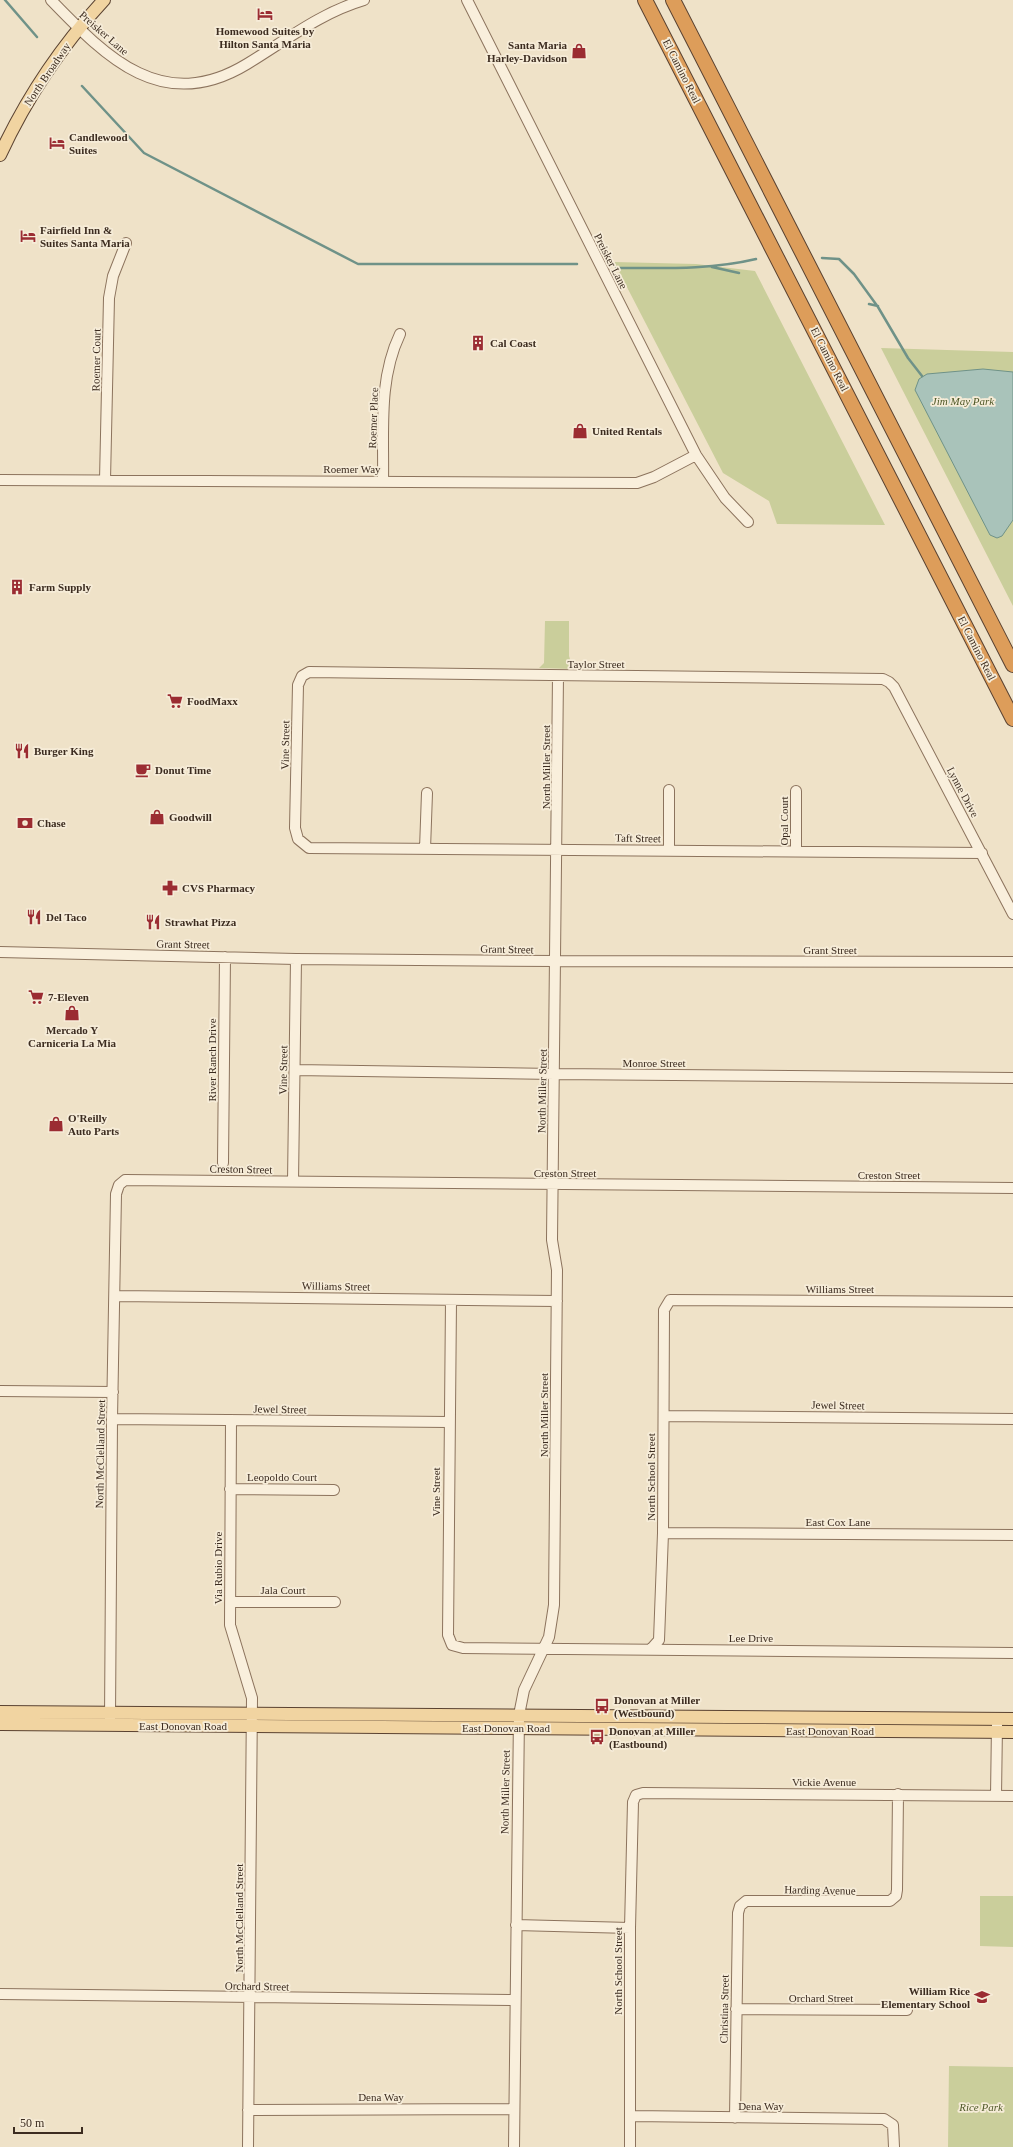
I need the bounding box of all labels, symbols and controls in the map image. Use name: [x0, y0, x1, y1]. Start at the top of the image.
hotel icon: Homewood Suites by Hilton Santa Maria: [256, 5, 274, 23]
street label: Preisker Lane: [77, 9, 131, 58]
place label: Homewood Suites by Hilton Santa Maria: [216, 25, 315, 50]
street label: El Camino Real: [661, 37, 703, 105]
place label: Santa Maria Harley-Davidson: [487, 39, 567, 64]
street label: North Broadway: [21, 40, 73, 108]
shop icon: Santa Maria Harley-Davidson: [570, 42, 588, 60]
place label: Candlewood Suites: [69, 131, 128, 156]
hotel icon: Candlewood Suites: [48, 134, 66, 152]
place label: Fairfield Inn & Suites Santa Maria: [40, 224, 130, 249]
hotel icon: Fairfield Inn & Suites Santa Maria: [19, 227, 37, 245]
street label: Preisker Lane: [592, 231, 630, 291]
street label: El Camino Real: [809, 325, 851, 393]
street label: Roemer Court: [89, 329, 103, 391]
building icon: Cal Coast: [469, 334, 487, 352]
place label: Cal Coast: [490, 337, 536, 349]
street label: Roemer Place: [366, 387, 380, 449]
park label: Jim May Park: [932, 395, 995, 407]
shop icon: United Rentals: [571, 422, 589, 440]
place label: United Rentals: [592, 425, 663, 437]
street label: Roemer Way: [323, 463, 381, 475]
building icon: Farm Supply: [8, 578, 26, 596]
place label: Farm Supply: [29, 581, 92, 593]
street label: El Camino Real: [956, 614, 998, 682]
street label: Taylor Street: [568, 658, 624, 670]
supermarket icon: FoodMaxx: [166, 692, 184, 710]
place label: FoodMaxx: [187, 695, 238, 707]
street label: Vine Street: [279, 720, 291, 770]
street label: North Miller Street: [540, 725, 552, 809]
restaurant icon: Burger King: [13, 742, 31, 760]
place label: Burger King: [34, 745, 94, 757]
cafe icon: Donut Time: [134, 761, 152, 779]
place label: Donut Time: [155, 764, 211, 776]
street label: Lynne Drive: [945, 765, 981, 819]
street label: Opal Court: [778, 796, 790, 846]
shop icon: Goodwill: [148, 808, 166, 826]
place label: Goodwill: [169, 811, 212, 823]
bank icon: Chase: [16, 814, 34, 832]
place label: Chase: [37, 817, 66, 829]
street label: Taft Street: [615, 832, 661, 844]
pharmacy icon: CVS Pharmacy: [161, 879, 179, 897]
place label: CVS Pharmacy: [182, 882, 256, 894]
restaurant icon: Del Taco: [25, 908, 43, 926]
place label: Del Taco: [46, 911, 87, 923]
restaurant icon: Strawhat Pizza: [144, 913, 162, 931]
place label: Strawhat Pizza: [165, 916, 237, 928]
street label: Grant Street: [156, 938, 210, 950]
street label: Grant Street: [480, 943, 534, 955]
street label: Grant Street: [803, 944, 857, 956]
supermarket icon: 7-Eleven: [27, 988, 45, 1006]
place label: 7-Eleven: [48, 991, 89, 1003]
shop icon: Mercado Y Carniceria La Mia: [63, 1004, 81, 1022]
street label: River Ranch Drive: [206, 1018, 218, 1102]
place label: Mercado Y Carniceria La Mia: [28, 1024, 116, 1049]
street label: Vine Street: [277, 1045, 289, 1095]
street label: North Miller Street: [535, 1049, 549, 1133]
street label: Monroe Street: [622, 1057, 686, 1069]
place label: O'Reilly Auto Parts: [68, 1112, 120, 1137]
shop icon: O'Reilly Auto Parts: [47, 1115, 65, 1133]
street label: Creston Street: [210, 1162, 272, 1176]
street label: Creston Street: [534, 1167, 596, 1179]
street label: Creston Street: [858, 1169, 920, 1181]
street label: Williams Street: [302, 1279, 370, 1293]
street label: Williams Street: [806, 1283, 874, 1295]
street label: North Miller Street: [538, 1373, 550, 1457]
street label: Jewel Street: [811, 1399, 865, 1411]
street label: North McClelland Street: [93, 1400, 107, 1508]
street label: Jewel Street: [253, 1403, 307, 1415]
street label: North School Street: [645, 1433, 657, 1521]
street label: Vine Street: [430, 1467, 442, 1517]
street label: Leopoldo Court: [247, 1471, 317, 1483]
street label: East Cox Lane: [806, 1516, 870, 1528]
street label: Via Rubio Drive: [212, 1532, 224, 1604]
street label: Jala Court: [261, 1584, 305, 1596]
street label: Lee Drive: [729, 1632, 773, 1644]
place label: Donovan at Miller (Westbound): [614, 1694, 700, 1720]
bus stop icon: Donovan at Miller (Westbound): [593, 1697, 611, 1715]
street label: East Donovan Road: [139, 1720, 227, 1732]
street label: East Donovan Road: [462, 1722, 550, 1734]
place label: Donovan at Miller (Eastbound): [609, 1725, 695, 1751]
street label: East Donovan Road: [786, 1725, 874, 1737]
bus stop icon: Donovan at Miller (Eastbound): [588, 1728, 606, 1746]
street label: North Miller Street: [498, 1750, 512, 1834]
street label: Vickie Avenue: [792, 1776, 856, 1788]
street label: North McClelland Street: [233, 1864, 245, 1972]
street label: Harding Avenue: [784, 1883, 856, 1897]
street label: North School Street: [612, 1927, 624, 2015]
street label: Christina Street: [717, 1975, 731, 2043]
street label: Orchard Street: [225, 1979, 289, 1993]
place label: William Rice Elementary School: [881, 1985, 970, 2010]
school or university icon: William Rice Elementary School: [973, 1988, 991, 2006]
street label: Orchard Street: [789, 1992, 853, 2004]
street label: Dena Way: [358, 2091, 404, 2103]
street label: Dena Way: [738, 2100, 784, 2112]
park label: Rice Park: [958, 2101, 1004, 2113]
scale bar: [14, 2109, 82, 2135]
text: 50 m: [20, 2116, 45, 2130]

